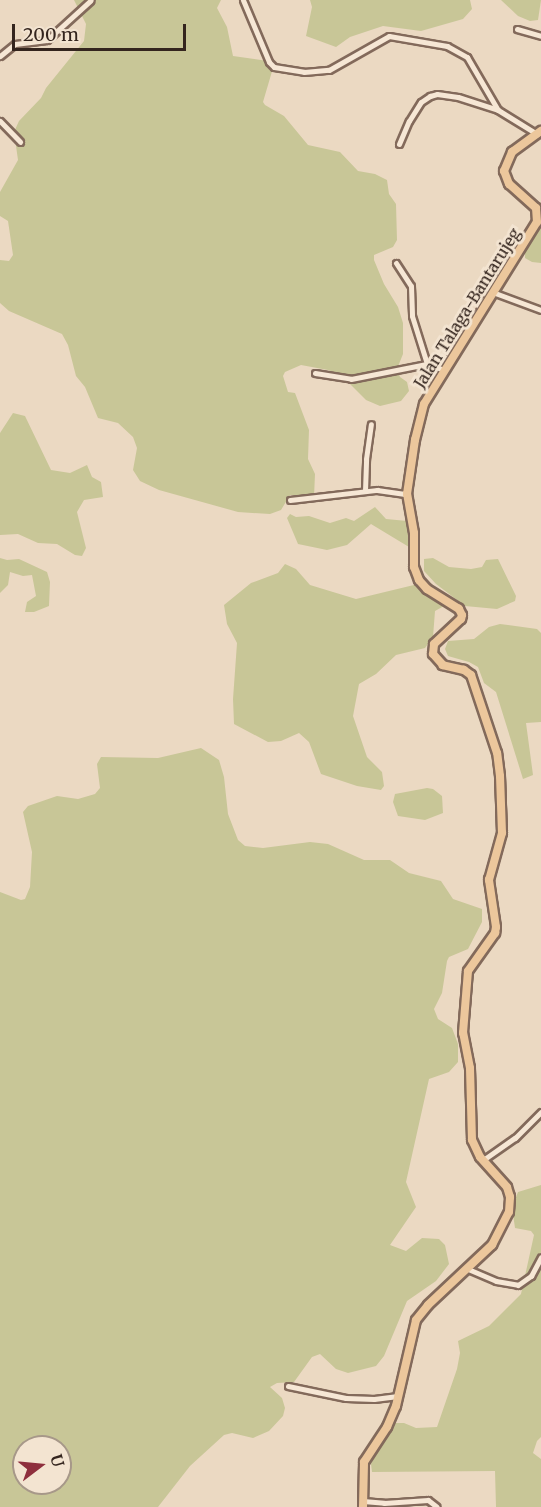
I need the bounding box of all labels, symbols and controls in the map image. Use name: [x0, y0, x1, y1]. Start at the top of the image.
scale bar: [15, 12, 189, 50]
text: 200 m: [23, 23, 79, 46]
street label: Jalan Talaga-Bantarujeg: [410, 224, 524, 392]
north arrow: [12, 1435, 72, 1495]
text: U: [46, 1452, 69, 1469]

